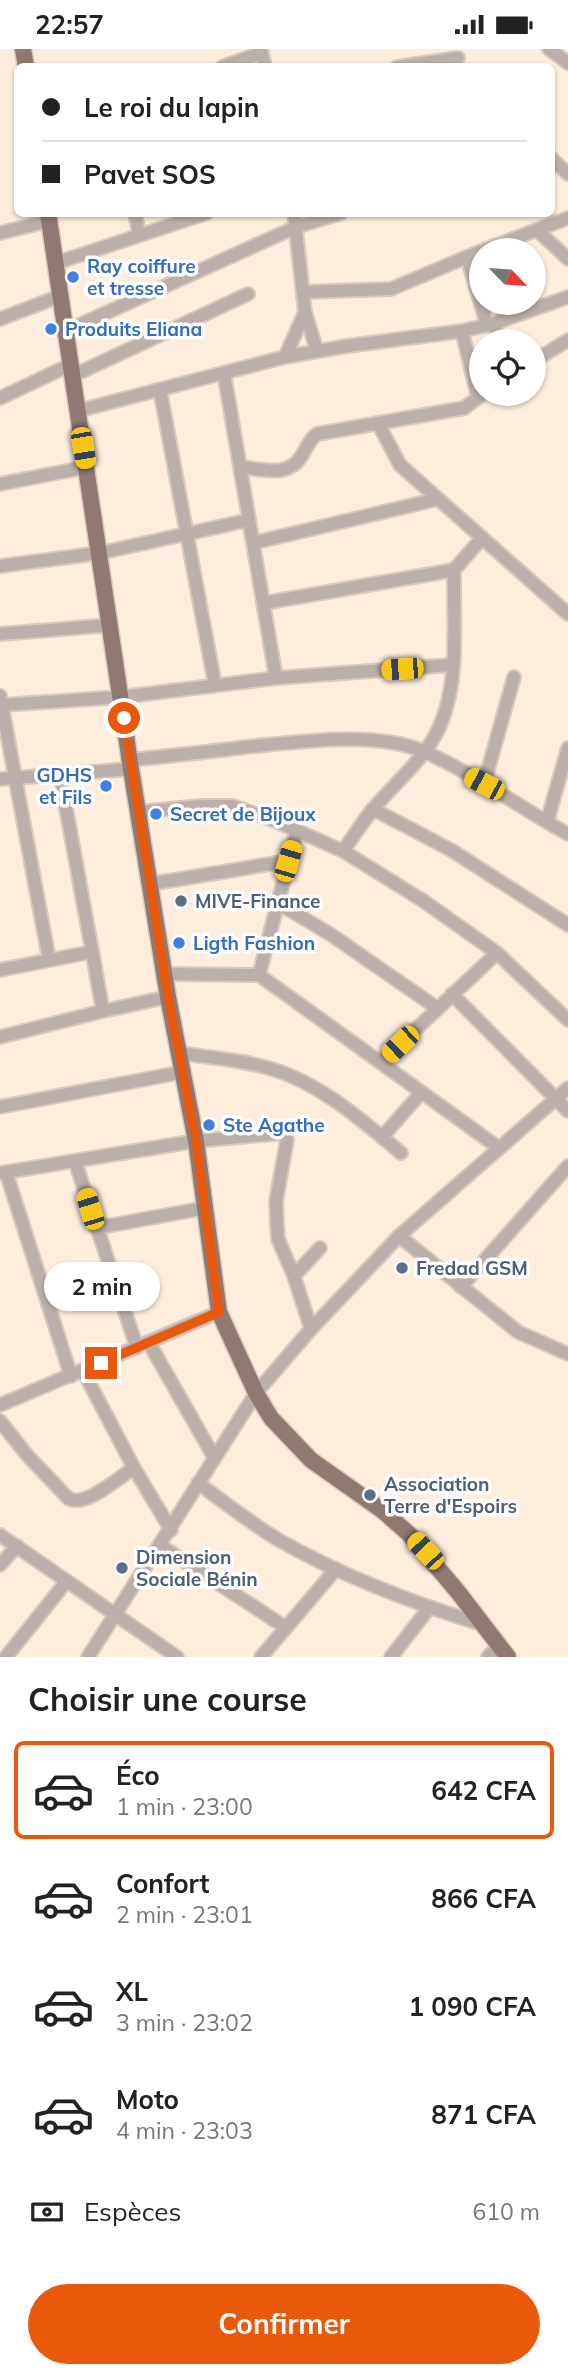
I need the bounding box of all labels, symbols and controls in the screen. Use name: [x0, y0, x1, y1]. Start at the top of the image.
text: 22:57: [35, 8, 104, 41]
text: Le roi du lapin: [84, 91, 259, 124]
text: Pavet SOS: [84, 158, 216, 191]
north arrow: [469, 238, 546, 315]
map controls: [469, 238, 546, 406]
place label: Ray coiffure et tresse: [87, 254, 196, 300]
marker: Ray coiffure et tresse: [65, 269, 81, 285]
place label: Produits Eliana: [65, 317, 202, 341]
marker: Produits Eliana: [43, 321, 59, 337]
button: locate: [469, 329, 546, 406]
car: [70, 425, 97, 471]
car: [381, 657, 424, 681]
route start: [108, 702, 140, 734]
place label: GDHS et Fils: [37, 763, 92, 809]
car: [461, 765, 508, 803]
marker: GDHS et Fils: [98, 778, 114, 794]
place label: Secret de Bijoux: [170, 802, 316, 826]
marker: Secret de Bijoux: [148, 806, 164, 822]
car: [273, 838, 304, 884]
place label: MIVE-Finance: [195, 889, 321, 913]
marker: MIVE-Finance: [173, 893, 189, 909]
place label: Ligth Fashion: [193, 931, 315, 955]
marker: Ligth Fashion: [171, 935, 187, 951]
car: [378, 1022, 423, 1066]
place label: Ste Agathe: [223, 1113, 325, 1137]
marker: Ste Agathe: [201, 1117, 217, 1133]
car: [74, 1186, 107, 1232]
place label: Fredad GSM: [416, 1256, 528, 1280]
marker: Fredad GSM: [394, 1260, 410, 1276]
callout: 2 min: [43, 1261, 159, 1311]
text: 2 min: [72, 1272, 132, 1301]
route end: [85, 1347, 117, 1379]
place label: Association Terre d'Espoirs: [384, 1472, 517, 1518]
marker: Association Terre d'Espoirs: [362, 1487, 378, 1503]
car: [403, 1528, 448, 1574]
place label: Dimension Sociale Bénin: [136, 1545, 258, 1591]
marker: Dimension Sociale Bénin: [114, 1560, 130, 1576]
text: Choisir une course: [28, 1679, 307, 1719]
icon: car: [32, 1759, 95, 1822]
text: Éco: [116, 1759, 160, 1792]
text: 642 CFA: [431, 1774, 536, 1807]
text: 1 min · 23:00: [116, 1792, 253, 1821]
icon: car: [32, 1867, 95, 1930]
text: Confort: [116, 1867, 209, 1900]
text: 866 CFA: [431, 1882, 536, 1915]
text: 2 min · 23:01: [116, 1900, 253, 1929]
icon: car: [32, 1975, 95, 2038]
text: XL: [116, 1975, 148, 2008]
text: 1 090 CFA: [409, 1990, 536, 2023]
text: 3 min · 23:02: [116, 2008, 253, 2037]
icon: car: [32, 2083, 95, 2146]
text: Moto: [116, 2083, 179, 2116]
text: 871 CFA: [431, 2098, 536, 2131]
text: 4 min · 23:03: [116, 2116, 253, 2145]
icon: cash: [28, 2193, 66, 2231]
text: Espèces: [84, 2195, 181, 2228]
text: 610 m: [472, 2197, 540, 2226]
button: Confirmer: [28, 2284, 540, 2364]

